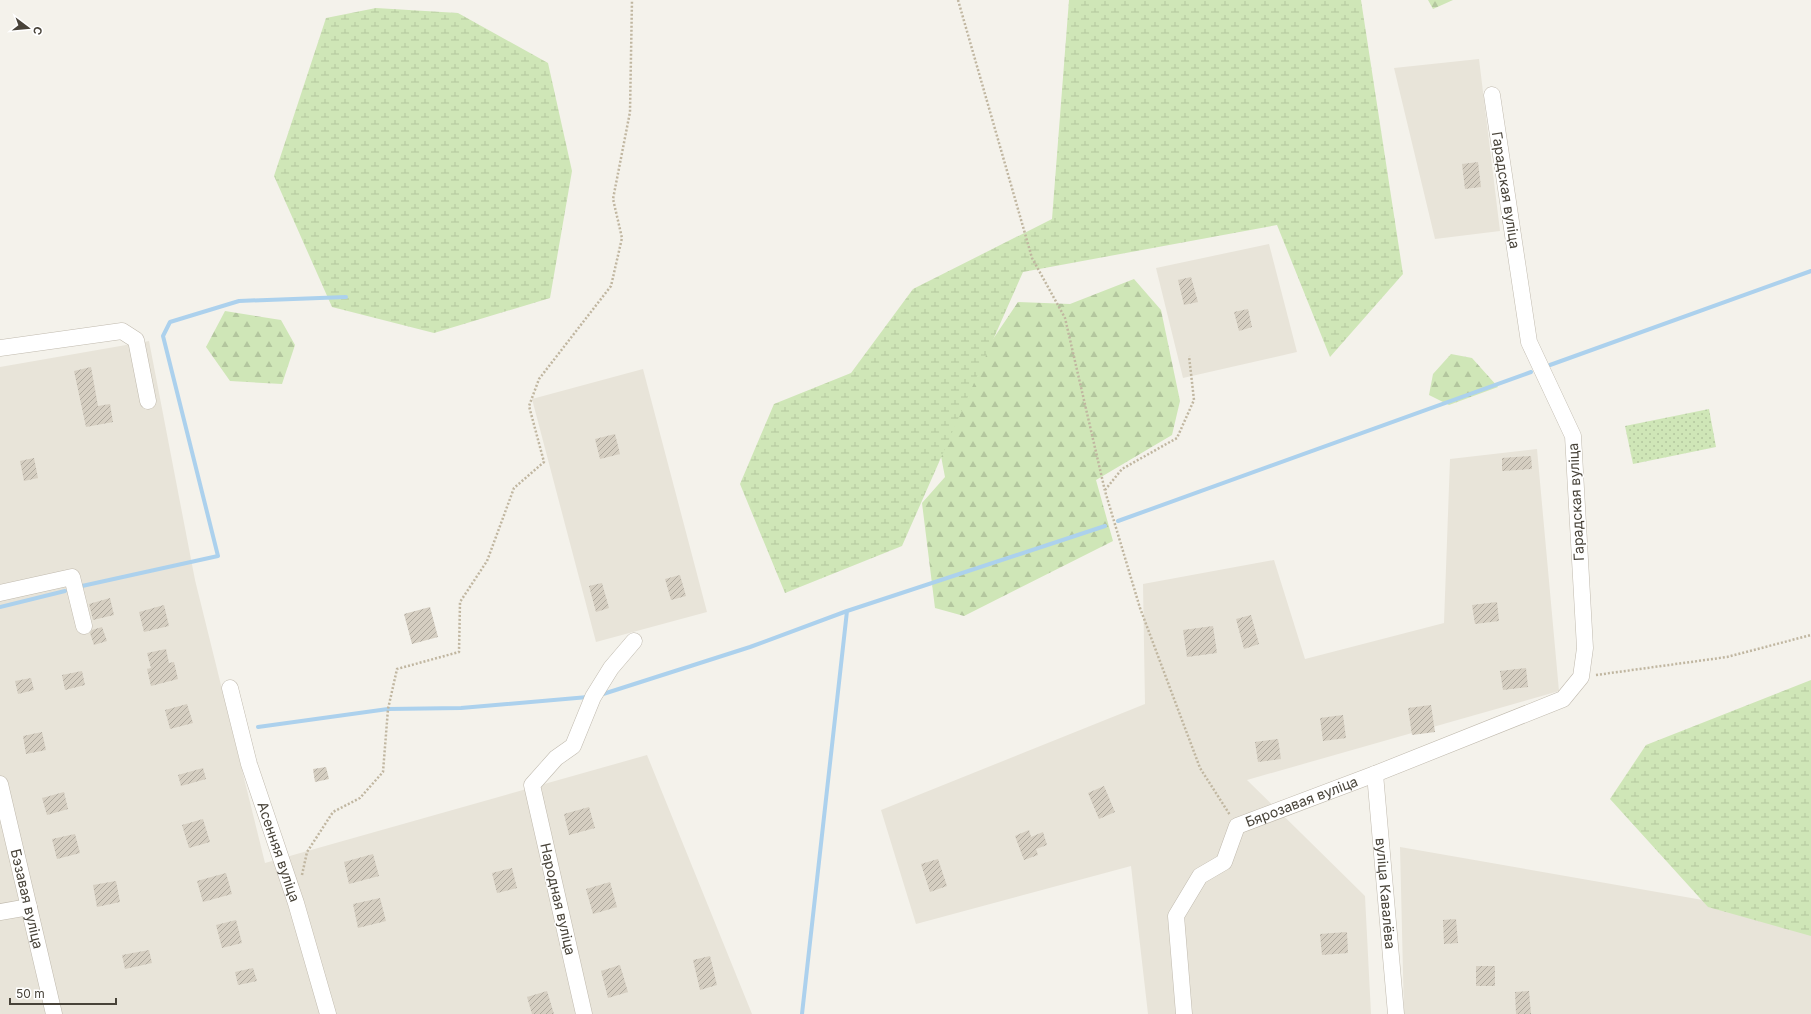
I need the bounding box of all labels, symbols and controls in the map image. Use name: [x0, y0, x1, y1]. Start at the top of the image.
north arrow: [8, 8, 48, 48]
text: С: [30, 25, 45, 37]
street label: Гарадская вуліца: [1489, 130, 1524, 250]
street label: Гарадская вуліца: [1564, 443, 1587, 562]
street label: Бярозавая вуліца: [1243, 772, 1360, 830]
street label: Асенняя вуліца: [254, 799, 304, 904]
street label: вуліца Кавалёва: [1373, 837, 1399, 950]
street label: Народная вуліца: [537, 841, 580, 957]
street label: Бэзавая вуліца: [8, 847, 47, 950]
scale bar: [10, 980, 116, 1006]
text: 50 m: [16, 986, 45, 1001]

